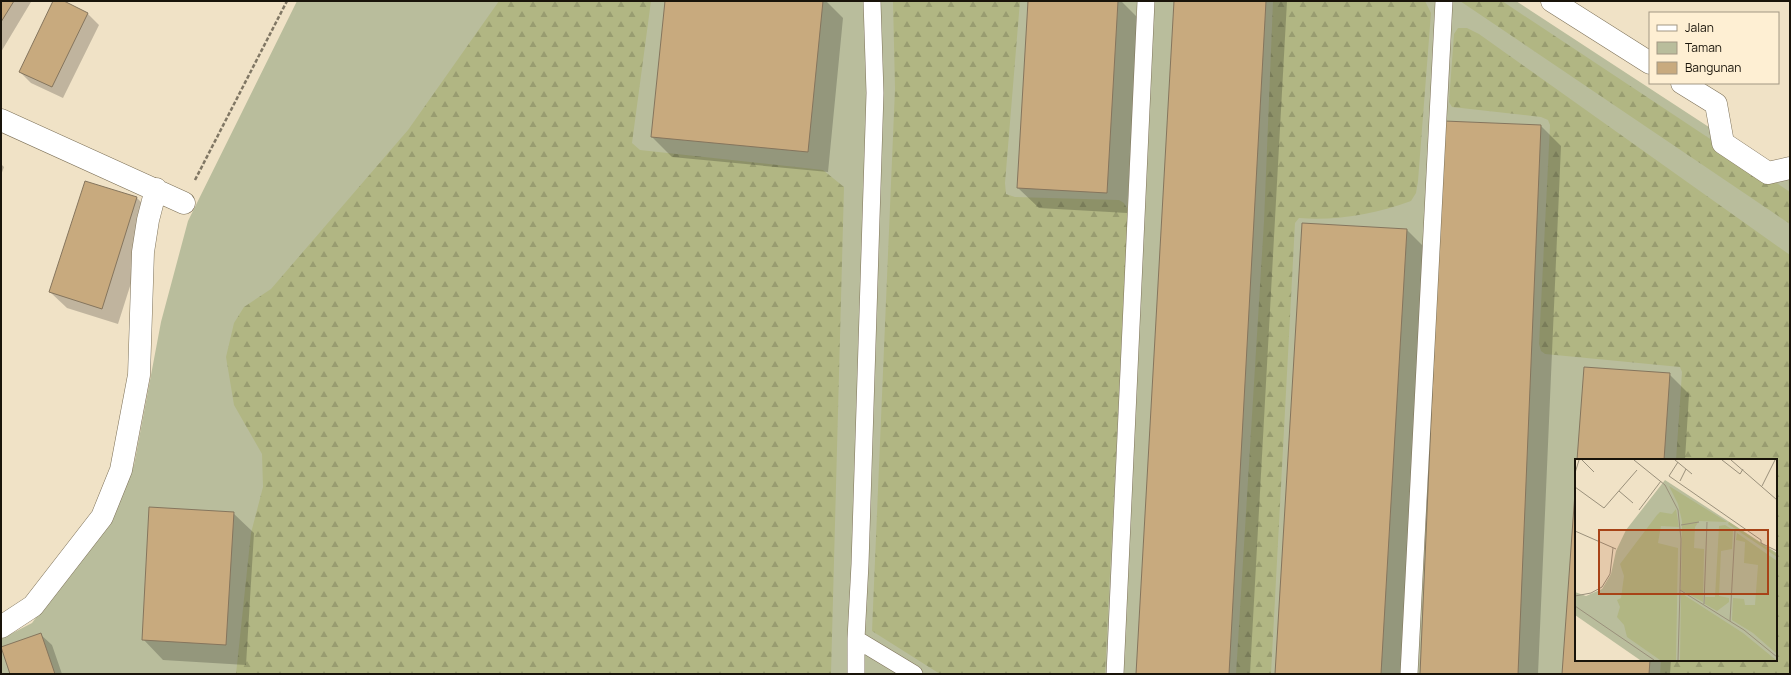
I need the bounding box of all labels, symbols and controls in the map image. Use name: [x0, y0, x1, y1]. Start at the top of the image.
legend: [1649, 12, 1779, 84]
text: Jalan: [1685, 19, 1714, 36]
text: Taman: [1685, 39, 1722, 56]
text: Bangunan: [1685, 59, 1741, 76]
inset map: [1575, 459, 1777, 661]

